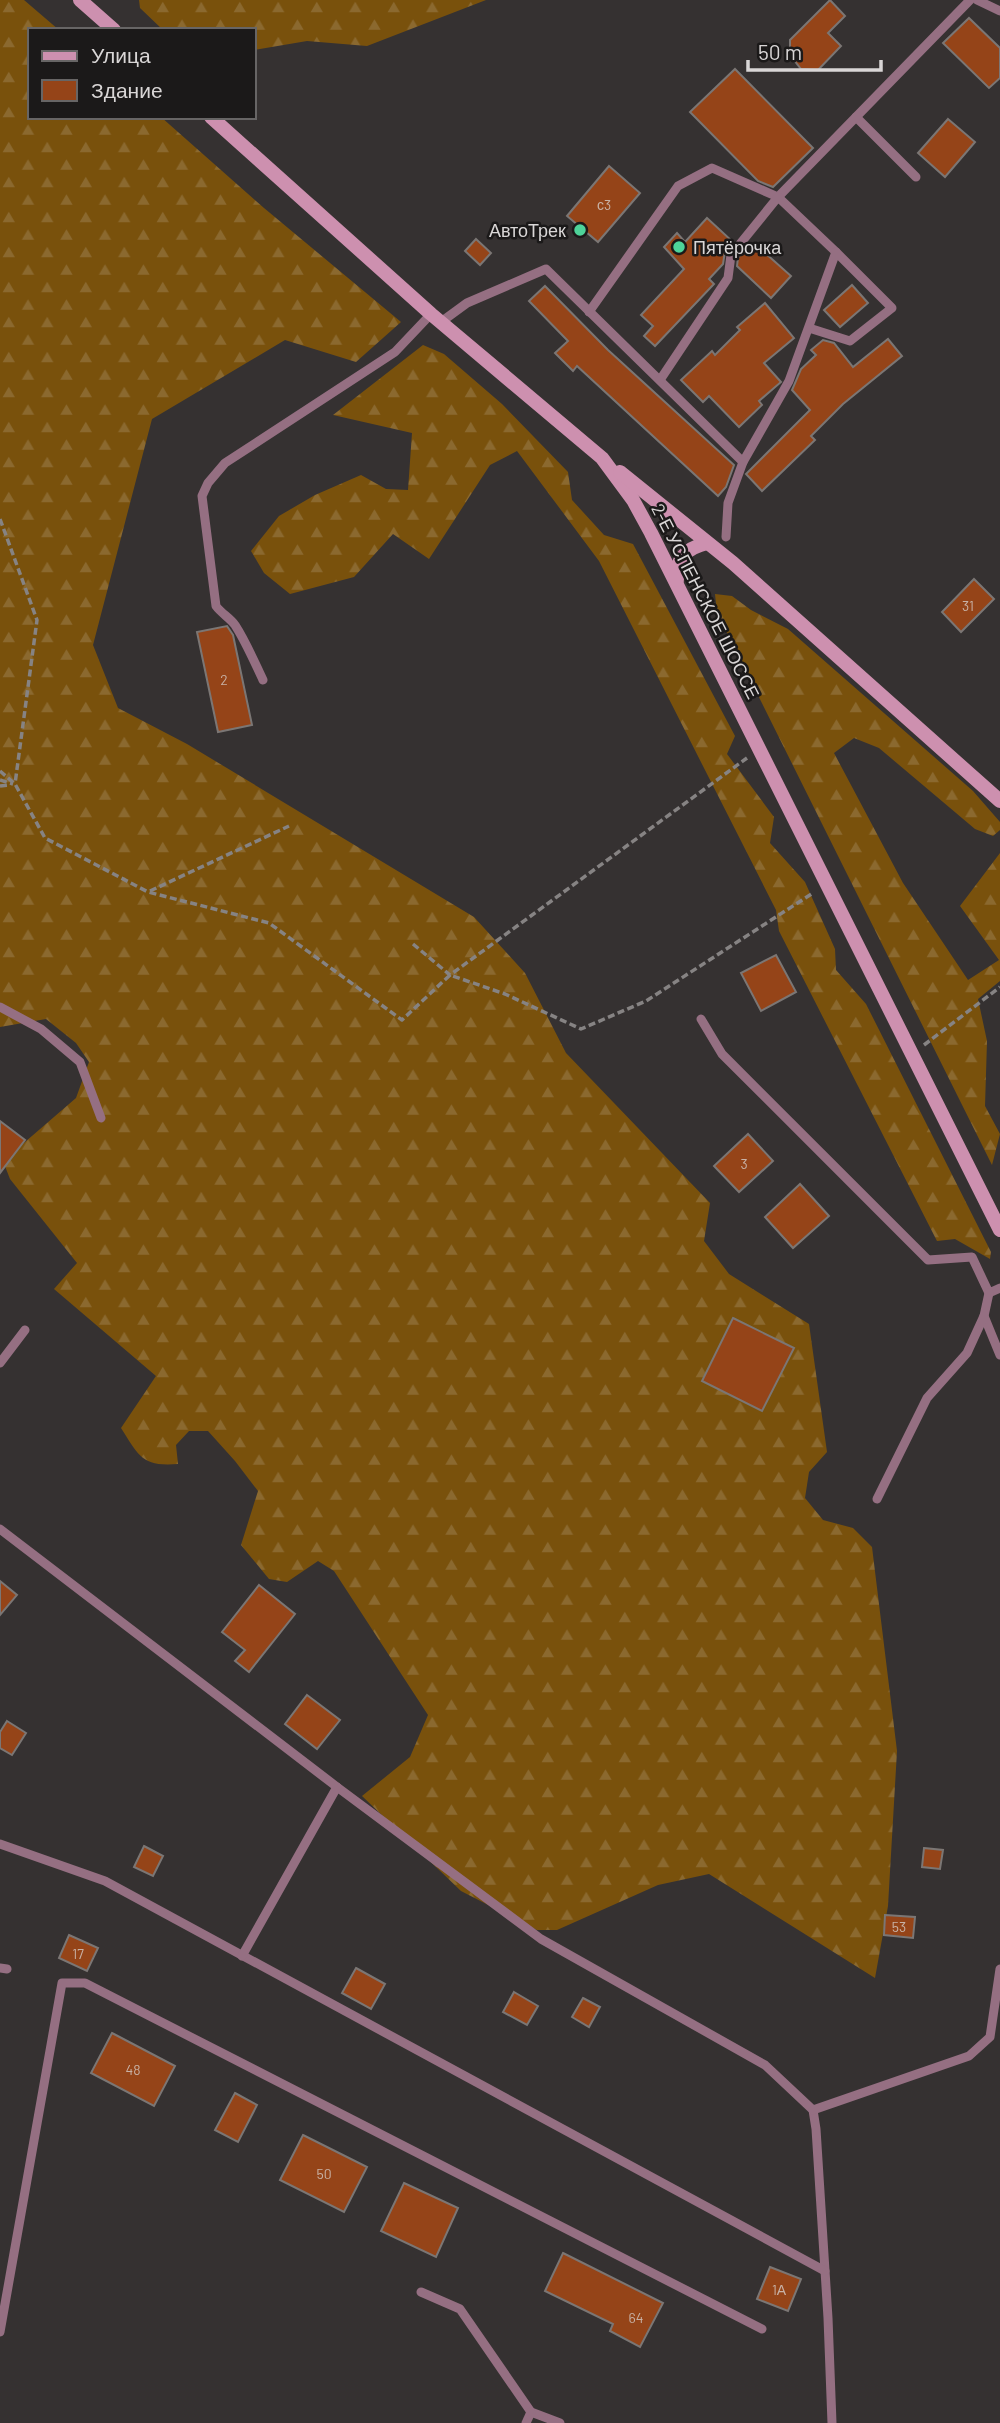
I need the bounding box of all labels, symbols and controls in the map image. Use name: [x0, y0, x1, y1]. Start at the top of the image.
legend: [28, 28, 256, 119]
scale bar: [748, 28, 881, 72]
text: 50 m: [758, 39, 802, 64]
text: Улица: [91, 42, 151, 67]
text: Здание: [91, 77, 163, 102]
house number: с3: [597, 196, 611, 213]
place label: АвтоТрек: [489, 219, 566, 241]
marker: АвтоТрек: [572, 222, 588, 238]
place label: Пятёрочка: [693, 236, 782, 258]
marker: Пятёрочка: [671, 239, 687, 255]
street label: 2-Е УСПЕНСКОЕ ШОССЕ: [647, 500, 765, 702]
house number: 31: [962, 597, 974, 614]
house number: 2: [220, 671, 228, 688]
house number: 3: [740, 1155, 748, 1172]
house number: 53: [892, 1918, 906, 1935]
house number: 17: [72, 1945, 84, 1962]
house number: 48: [125, 2061, 141, 2078]
house number: 50: [316, 2165, 332, 2182]
house number: 1А: [772, 2281, 787, 2298]
house number: 64: [629, 2309, 643, 2326]

